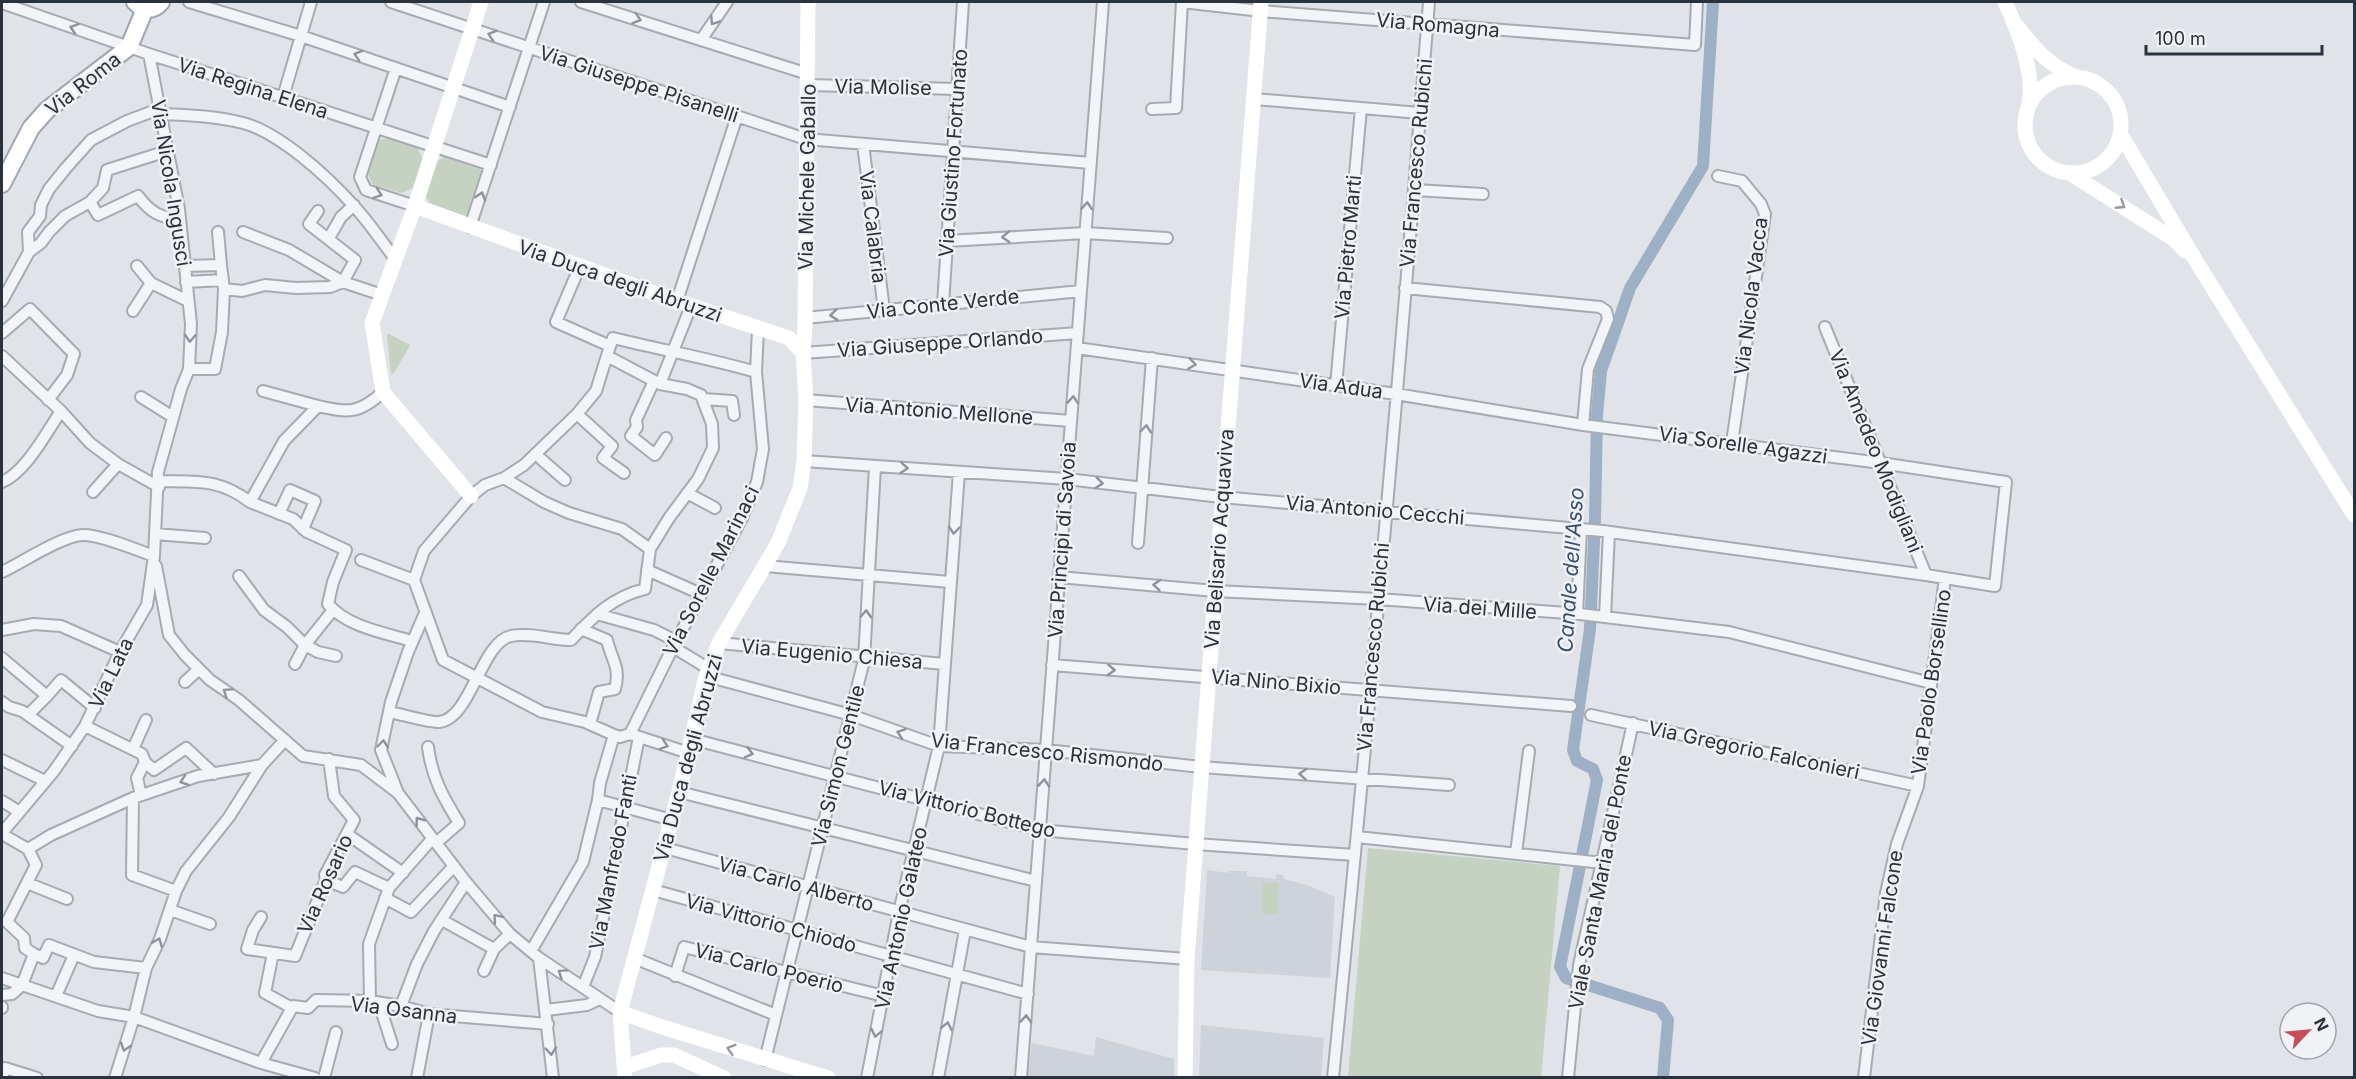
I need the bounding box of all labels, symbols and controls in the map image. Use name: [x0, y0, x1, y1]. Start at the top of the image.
street label: Via Romagna: [1375, 8, 1501, 42]
one-way arrow: [631, 12, 642, 25]
one-way arrow: [710, 14, 721, 25]
scale bar: [2146, 18, 2322, 56]
one-way arrow: [69, 23, 80, 36]
text: 100 m: [2155, 28, 2206, 49]
one-way arrow: [487, 29, 498, 42]
street label: Via Giuseppe Pisanelli: [536, 40, 742, 128]
street label: Via Roma: [41, 47, 125, 121]
street label: Via Giustino Fortunato: [934, 48, 972, 258]
one-way arrow: [353, 50, 364, 63]
street label: Via Regina Elena: [175, 52, 331, 124]
street label: Via Francesco Rubichi: [1395, 57, 1437, 269]
street label: Via Molise: [834, 74, 932, 100]
street label: Via Michele Gaballo: [793, 83, 821, 271]
street label: Via Nicola Ingusci: [146, 98, 196, 268]
street label: Via Calabria: [854, 169, 892, 285]
street label: Via Pietro Marti: [1330, 174, 1366, 320]
one-way arrow: [372, 186, 383, 199]
one-way arrow: [473, 191, 486, 202]
one-way arrow: [2114, 198, 2125, 209]
one-way arrow: [1080, 201, 1093, 210]
street label: Via Nicola Vacca: [1729, 216, 1773, 376]
one-way arrow: [1001, 231, 1010, 244]
street label: Via Duca degli Abruzzi: [515, 235, 725, 327]
street label: Via Conte Verde: [866, 284, 1020, 324]
one-way arrow: [830, 308, 839, 321]
street label: Via Giuseppe Orlando: [836, 324, 1044, 362]
one-way arrow: [184, 333, 197, 342]
street label: Via Amedeo Modigliani: [1824, 346, 1928, 556]
one-way arrow: [1188, 357, 1197, 370]
street label: Via Adua: [1297, 368, 1385, 404]
street label: Via Antonio Mellone: [844, 392, 1034, 430]
one-way arrow: [1066, 395, 1079, 404]
street label: Via Sorelle Agazzi: [1657, 421, 1829, 469]
one-way arrow: [1139, 425, 1152, 434]
street label: Via Belisario Acquaviva: [1199, 428, 1239, 650]
street label: Via Principi di Savoia: [1043, 441, 1081, 639]
one-way arrow: [900, 462, 909, 475]
one-way arrow: [1094, 476, 1103, 489]
street label: Via Sorelle Marinaci: [658, 482, 764, 660]
water label: Canale dell'Asso: [1552, 486, 1589, 653]
street label: Via Antonio Cecchi: [1285, 490, 1465, 530]
one-way arrow: [948, 526, 961, 535]
street label: Via Francesco Rubichi: [1352, 541, 1394, 753]
one-way arrow: [1152, 579, 1161, 592]
street label: Via Paolo Borsellino: [1906, 588, 1956, 776]
street label: Via dei Mille: [1422, 592, 1538, 624]
one-way arrow: [860, 610, 873, 619]
street label: Via Lata: [84, 634, 138, 712]
street label: Via Eugenio Chiesa: [740, 634, 924, 674]
street label: Via Duca degli Abruzzi: [649, 652, 727, 864]
one-way arrow: [1106, 663, 1115, 676]
street label: Via Nino Bixio: [1210, 664, 1342, 700]
street label: Via Simon Gentile: [806, 682, 870, 850]
one-way arrow: [223, 688, 234, 699]
street label: Via Gregorio Falconieri: [1646, 716, 1862, 784]
one-way arrow: [896, 727, 907, 740]
street label: Via Francesco Rismondo: [929, 728, 1165, 776]
one-way arrow: [658, 737, 669, 750]
one-way arrow: [376, 739, 389, 749]
one-way arrow: [744, 746, 754, 759]
street label: Viale Santa Maria del Ponte: [1564, 753, 1636, 1011]
one-way arrow: [1298, 768, 1307, 781]
street label: Via Manfredo Fanti: [584, 772, 642, 952]
one-way arrow: [179, 773, 190, 786]
street label: Via Vittorio Bottego: [876, 775, 1058, 843]
one-way arrow: [1037, 778, 1050, 787]
one-way arrow: [415, 816, 426, 827]
street label: Via Antonio Galateo: [870, 825, 932, 1011]
street label: Via Rosario: [292, 830, 358, 938]
street label: Via Giovanni Falcone: [1856, 848, 1908, 1048]
street label: Via Carlo Alberto: [715, 852, 877, 916]
street label: Via Vittorio Chiodo: [683, 889, 859, 957]
one-way arrow: [493, 914, 504, 925]
one-way arrow: [151, 937, 163, 948]
street label: Via Carlo Poerio: [692, 938, 846, 998]
one-way arrow: [558, 969, 569, 980]
street label: Via Osanna: [349, 992, 459, 1028]
north arrow: [2278, 1001, 2338, 1061]
one-way arrow: [1019, 1015, 1032, 1024]
text: N: [2310, 1015, 2333, 1034]
one-way arrow: [940, 1021, 953, 1031]
one-way arrow: [871, 1027, 884, 1037]
one-way arrow: [120, 1041, 132, 1052]
one-way arrow: [726, 1044, 737, 1056]
one-way arrow: [544, 1046, 557, 1055]

